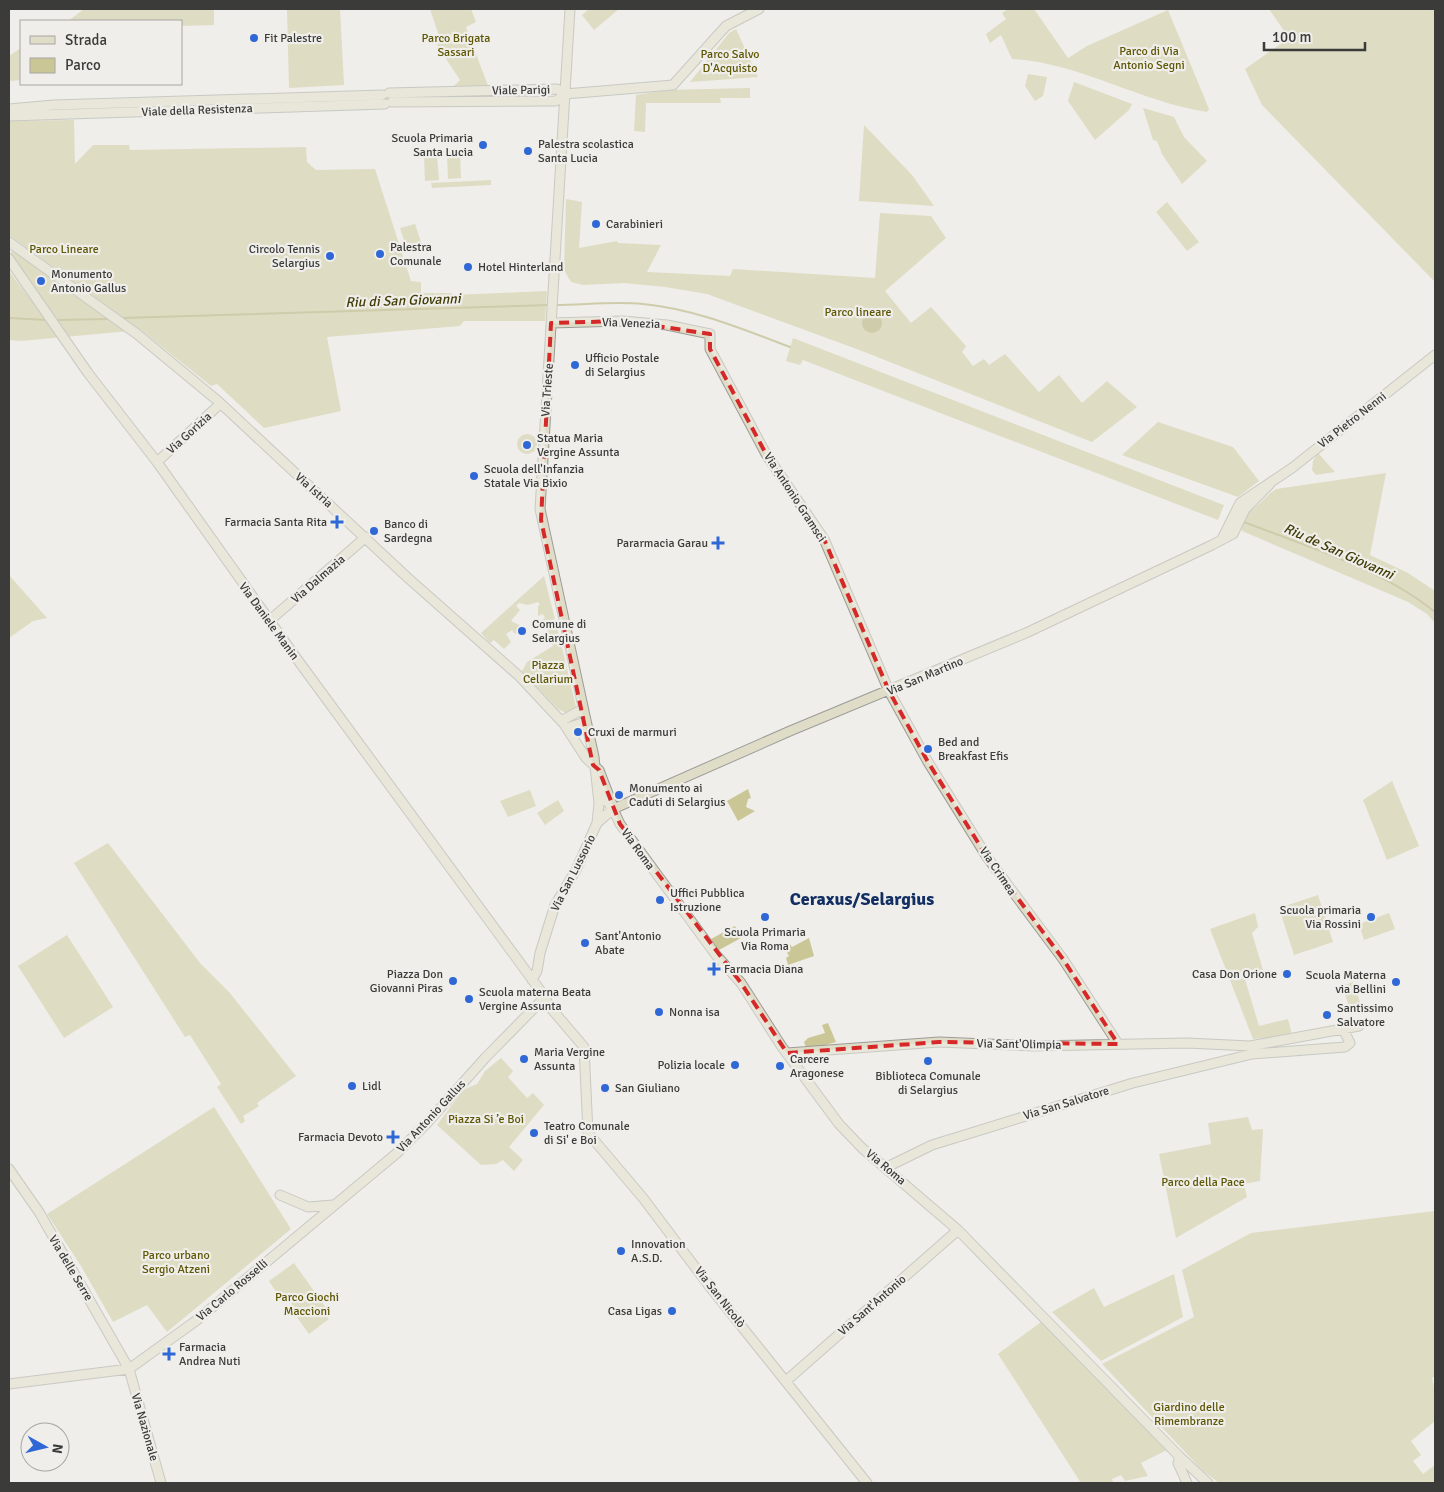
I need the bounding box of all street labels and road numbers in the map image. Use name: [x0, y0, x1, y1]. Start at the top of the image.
street label: Viale Parigi: [492, 82, 550, 99]
street label: Viale della Resistenza: [141, 101, 253, 120]
street label: Via Venezia: [602, 315, 660, 332]
street label: Via Trieste: [538, 363, 557, 417]
street label: Via Pietro Nenni: [1315, 389, 1390, 452]
street label: Via Gorizia: [164, 409, 215, 457]
street label: Via Antonio Gramsci: [760, 450, 829, 545]
street label: Via Istria: [292, 469, 336, 511]
street label: Via Dalmazia: [288, 552, 348, 607]
street label: Via Daniele Manin: [235, 579, 302, 663]
street label: Via San Martino: [885, 654, 966, 699]
street label: Via Roma: [617, 826, 658, 873]
street label: Via San Lussorio: [548, 832, 599, 914]
street label: Via Crimea: [976, 844, 1019, 899]
street label: Via Sant'Olimpia: [977, 1036, 1061, 1053]
street label: Via Antonio Gallus: [394, 1077, 469, 1156]
street label: Via San Salvatore: [1021, 1083, 1111, 1124]
street label: Via Roma: [863, 1146, 909, 1188]
street label: Via delle Serre: [45, 1233, 96, 1304]
street label: Via Carlo Rosselli: [194, 1256, 271, 1325]
street label: Via San Nicolò: [691, 1264, 748, 1331]
street label: Via Sant'Antonio: [835, 1272, 909, 1339]
street label: Via Nazionale: [128, 1391, 161, 1463]

